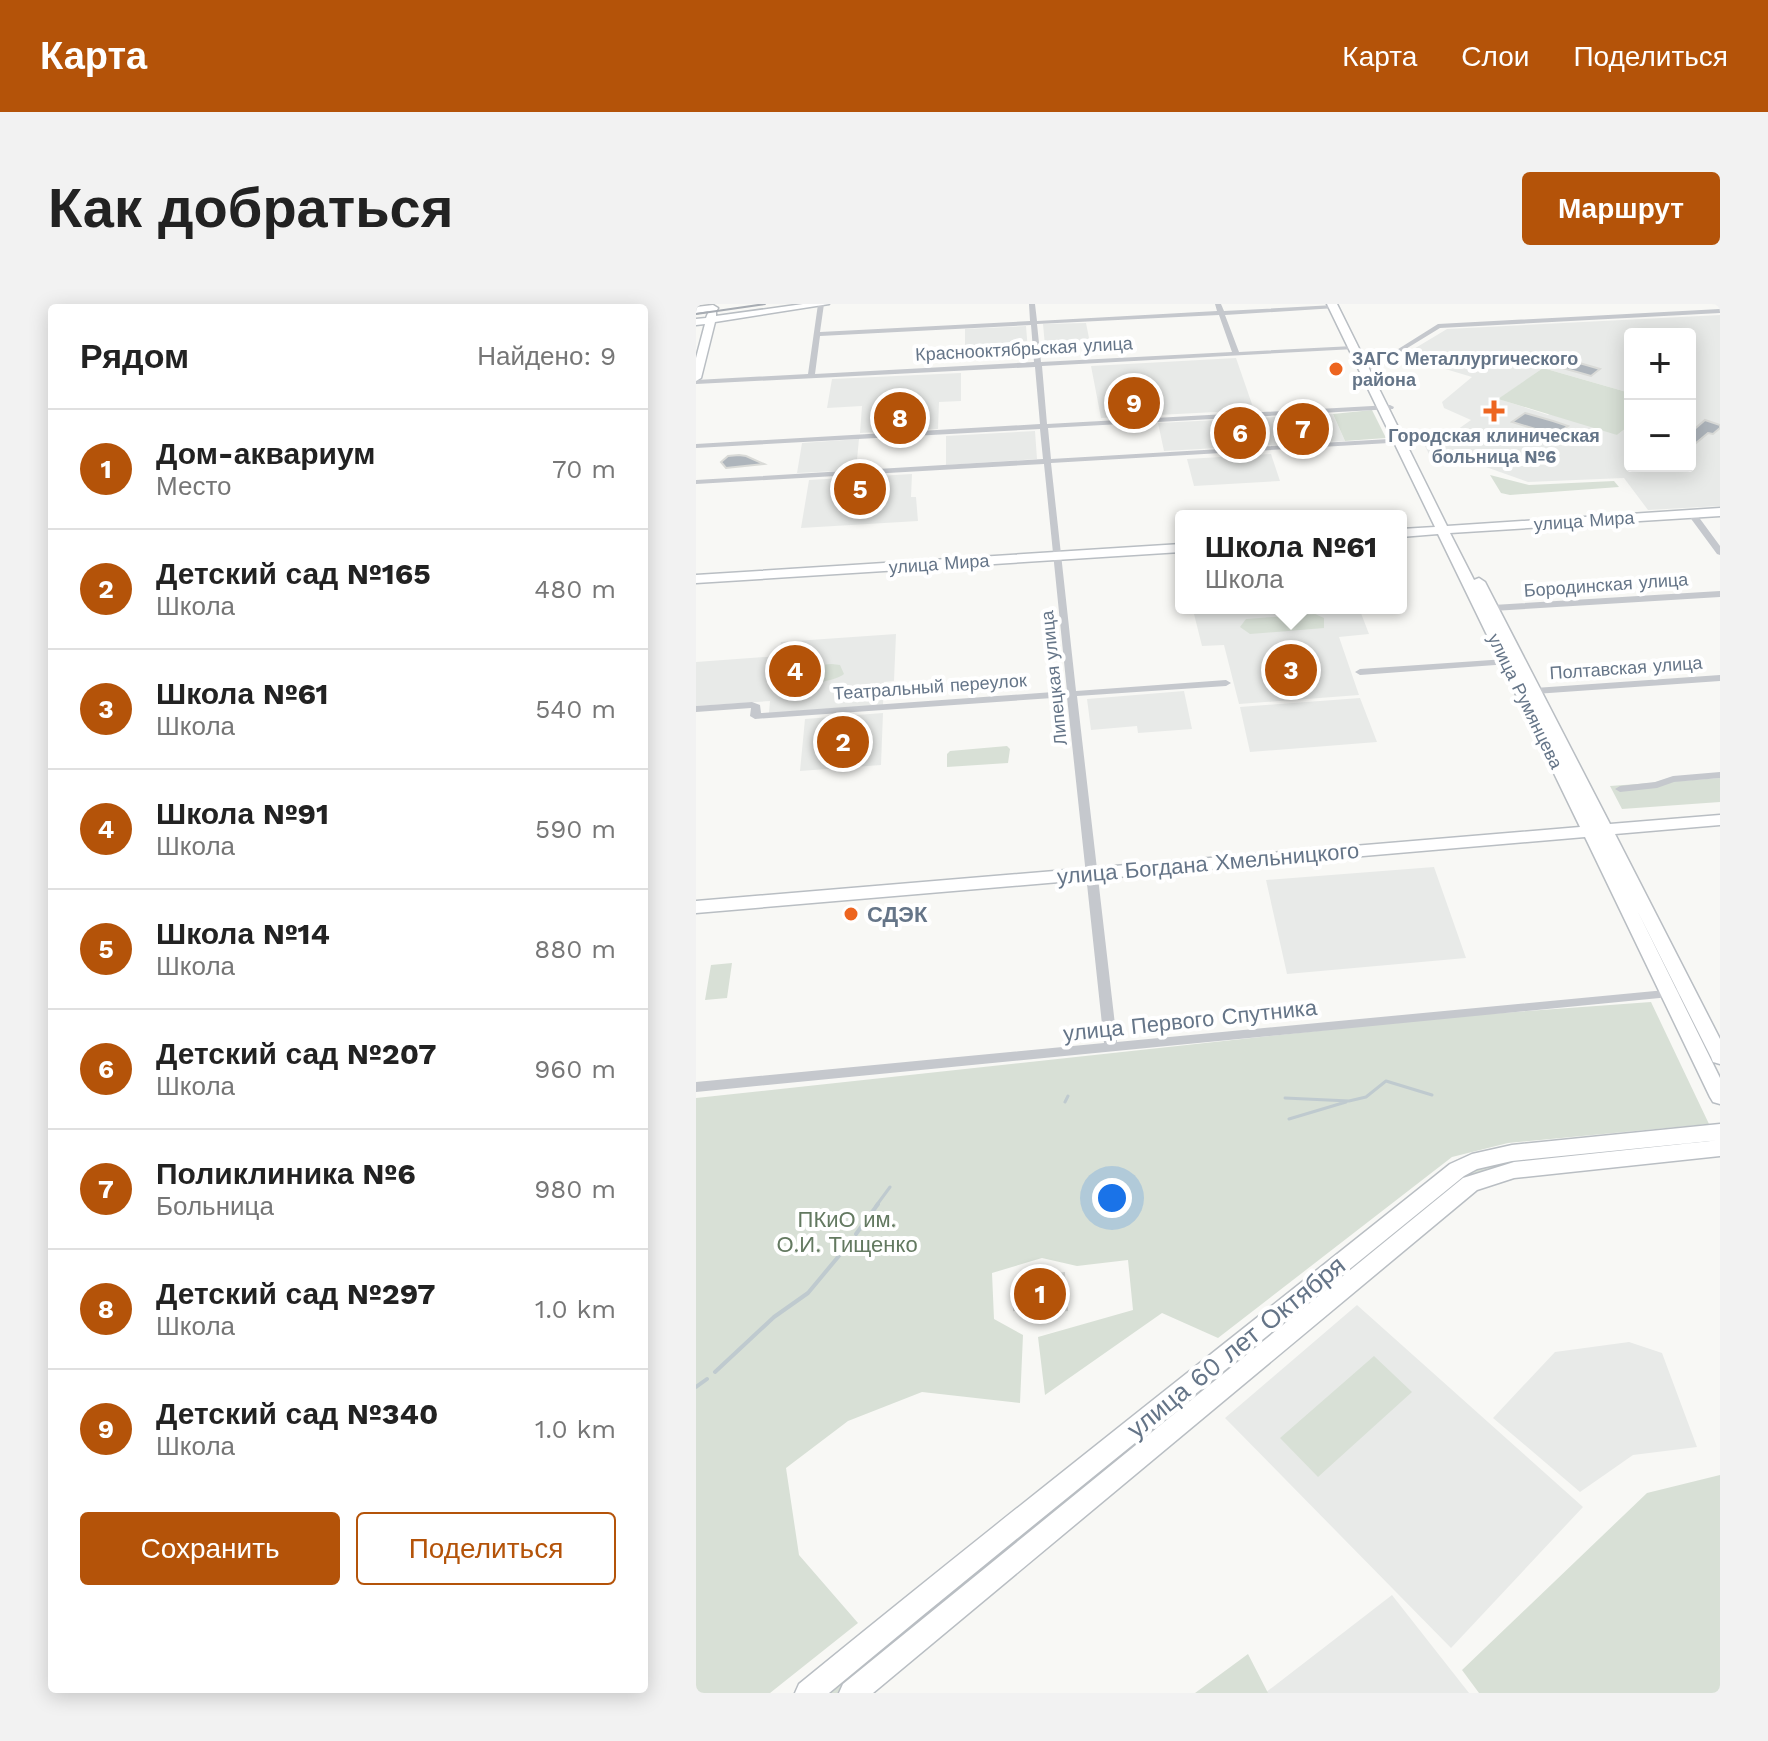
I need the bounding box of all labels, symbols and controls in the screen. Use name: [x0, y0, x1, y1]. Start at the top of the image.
text: Карта: [40, 34, 147, 78]
text: Карта: [1342, 40, 1417, 73]
text: Слои: [1461, 40, 1529, 73]
text: Поделиться: [1573, 40, 1728, 73]
button: Маршрут: [1522, 172, 1720, 245]
text: Как добраться: [48, 175, 453, 241]
map controls: [1624, 328, 1696, 472]
button: +: [1624, 328, 1696, 400]
street label: Краснооктябрьская улица: [915, 332, 1134, 365]
text: Рядом: [80, 336, 189, 376]
text: Найдено: 9: [477, 341, 616, 371]
place label: ЗАГС Металлургического района: [1352, 348, 1578, 390]
marker: ЗАГС Металлургического района: [1327, 360, 1345, 378]
pin: 9: [1108, 373, 1160, 433]
pin: 8: [874, 388, 926, 448]
pin: 7: [1277, 399, 1329, 459]
marker: Городская клиническая больница №6: [1483, 400, 1505, 422]
button: −: [1624, 400, 1696, 472]
pin: 6: [1214, 403, 1266, 463]
place label: Городская клиническая больница №6: [1388, 425, 1600, 467]
text: Дом-аквариум: [156, 436, 375, 471]
text: 1: [100, 454, 112, 484]
text: 70 m: [552, 454, 616, 484]
pin: 5: [834, 459, 886, 519]
text: Место: [156, 471, 232, 501]
street label: улица Мира: [1533, 506, 1636, 534]
popup: [1175, 510, 1407, 614]
text: Школа №61: [1205, 529, 1377, 564]
street label: улица Мира: [888, 549, 991, 577]
text: Детский сад №165: [156, 556, 431, 591]
text: Школа: [1205, 564, 1284, 594]
street label: Бородинская улица: [1523, 568, 1690, 601]
text: 2: [98, 574, 114, 604]
text: 480 m: [534, 574, 616, 604]
text: Школа: [156, 591, 235, 621]
street label: Липецкая улица: [1036, 609, 1071, 747]
street label: улица Румянцева: [1484, 630, 1568, 773]
pin: 3: [1265, 640, 1317, 700]
pin: 4: [769, 641, 821, 701]
street label: Полтавская улица: [1549, 652, 1704, 683]
street label: Театральный переулок: [833, 669, 1027, 704]
text: Школа №61: [156, 676, 328, 711]
text: 3: [98, 694, 114, 724]
text: 540 m: [535, 694, 616, 724]
text: Школа: [156, 711, 235, 741]
pin: 2: [817, 712, 869, 772]
text: Школа №91: [156, 796, 329, 831]
text: 4: [98, 814, 114, 844]
text: 590 m: [535, 814, 616, 844]
text: Школа: [156, 831, 235, 861]
street label: улица Богдана Хмельницкого: [1056, 838, 1360, 889]
place label: СДЭК: [867, 902, 928, 927]
marker: СДЭК: [842, 905, 860, 923]
text: Школа №14: [156, 916, 330, 951]
text: 5: [98, 934, 114, 964]
text: 880 m: [534, 934, 616, 964]
text: Школа: [156, 951, 235, 981]
street label: улица Первого Спутника: [1062, 995, 1319, 1046]
text: Детский сад №207: [156, 1036, 436, 1071]
text: 6: [98, 1054, 114, 1084]
text: 960 m: [534, 1054, 616, 1084]
text: Школа: [156, 1071, 235, 1101]
text: Поликлиника №6: [156, 1156, 416, 1191]
text: 7: [98, 1174, 114, 1204]
text: 980 m: [534, 1174, 616, 1204]
your location: [1092, 1178, 1132, 1218]
text: Больница: [156, 1191, 274, 1221]
park label: ПКиО им. О.И. Тищенко: [776, 1207, 918, 1257]
street label: улица 60 лет Октября: [1121, 1250, 1351, 1444]
pin: 1: [1014, 1264, 1066, 1324]
text: Детский сад №297: [156, 1276, 436, 1311]
text: 8: [98, 1294, 114, 1324]
text: 1.0 km: [535, 1294, 616, 1324]
text: Школа: [156, 1311, 235, 1341]
text: Детский сад №340: [156, 1396, 438, 1431]
text: 9: [98, 1414, 114, 1444]
text: 1.0 km: [535, 1414, 616, 1444]
text: Школа: [156, 1431, 235, 1461]
button: Сохранить: [80, 1512, 340, 1585]
button: Поделиться: [356, 1512, 616, 1585]

